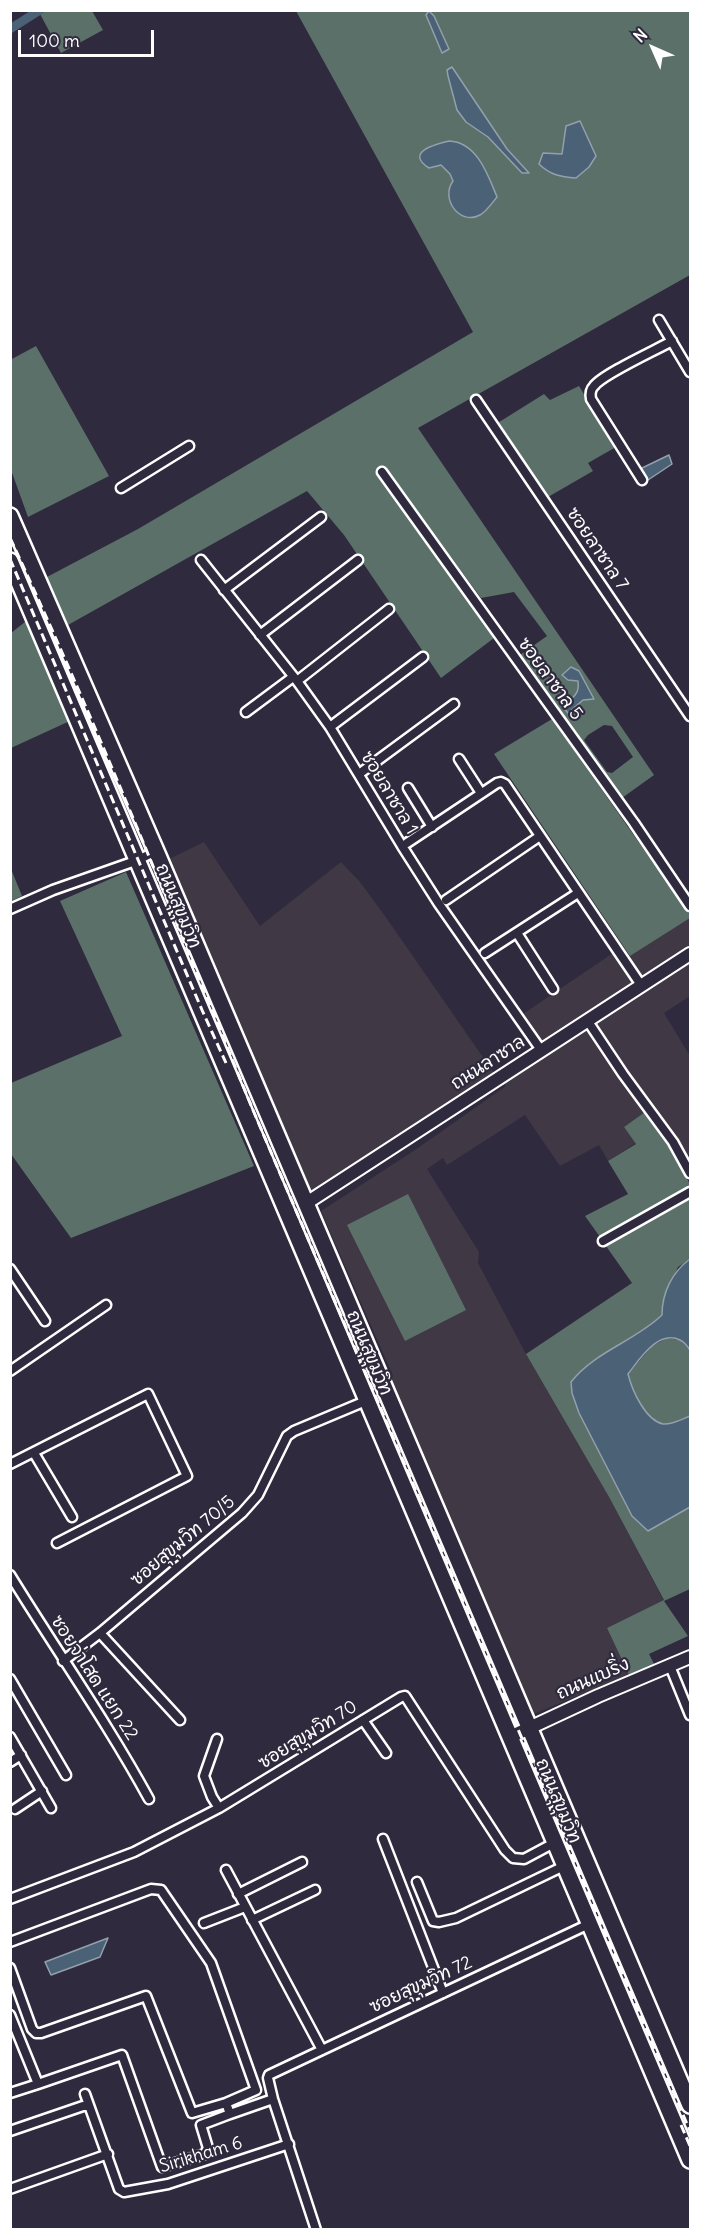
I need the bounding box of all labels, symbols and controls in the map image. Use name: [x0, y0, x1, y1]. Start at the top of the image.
scale bar: [21, 18, 158, 56]
north arrow: [623, 18, 683, 78]
text: N: [629, 24, 651, 46]
text: 100 m: [29, 29, 80, 52]
street label: ซอยลาซาล 7: [561, 504, 633, 594]
street label: ซอยลาซาล 5: [513, 634, 587, 724]
street label: ซอยลาซาล 1: [356, 747, 422, 839]
street label: ถนนสุขุมวิท: [150, 860, 206, 952]
street label: ถนนลาซาล: [447, 1031, 529, 1095]
street label: ถนนสุขุมวิท: [341, 1307, 397, 1399]
street label: ซอยสุขุมวิท 70/5: [127, 1491, 239, 1591]
street label: ซอยจ่าโสด แยก 22: [46, 1612, 142, 1744]
street label: ถนนแบริ่ง: [553, 1653, 633, 1705]
street label: ซอยสุขุมวิท 70: [255, 1696, 361, 1774]
street label: ถนนสุขุมวิท: [530, 1755, 586, 1847]
street label: ซอยสุขุมวิท 72: [366, 1952, 476, 2018]
street label: Sirikham 6: [157, 2132, 245, 2178]

